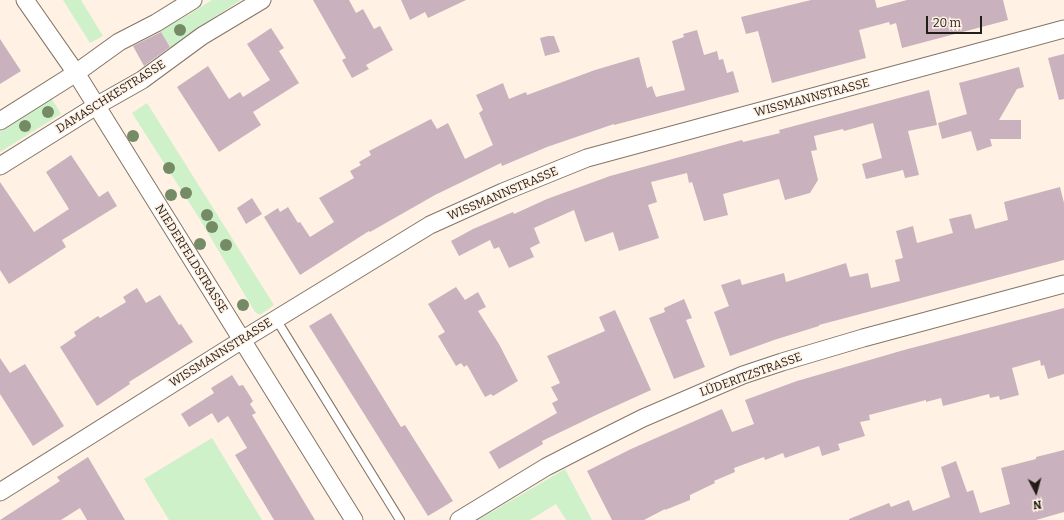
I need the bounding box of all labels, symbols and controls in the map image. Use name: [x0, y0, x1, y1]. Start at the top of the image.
scale bar: [928, 8, 984, 34]
text: 20 m: [933, 16, 961, 30]
street label: DAMASCHKESTRASSE: [54, 57, 168, 137]
street label: WISSMANNSTRASSE: [753, 76, 871, 120]
street label: WISSMANNSTRASSE: [446, 164, 560, 224]
street label: NIEDERFELDSTRASSE: [152, 202, 230, 316]
street label: WISSMANNSTRASSE: [167, 315, 275, 391]
street label: LÜDERITZSTRASSE: [698, 350, 804, 400]
north arrow: [1016, 472, 1056, 512]
text: N: [1032, 498, 1042, 511]

